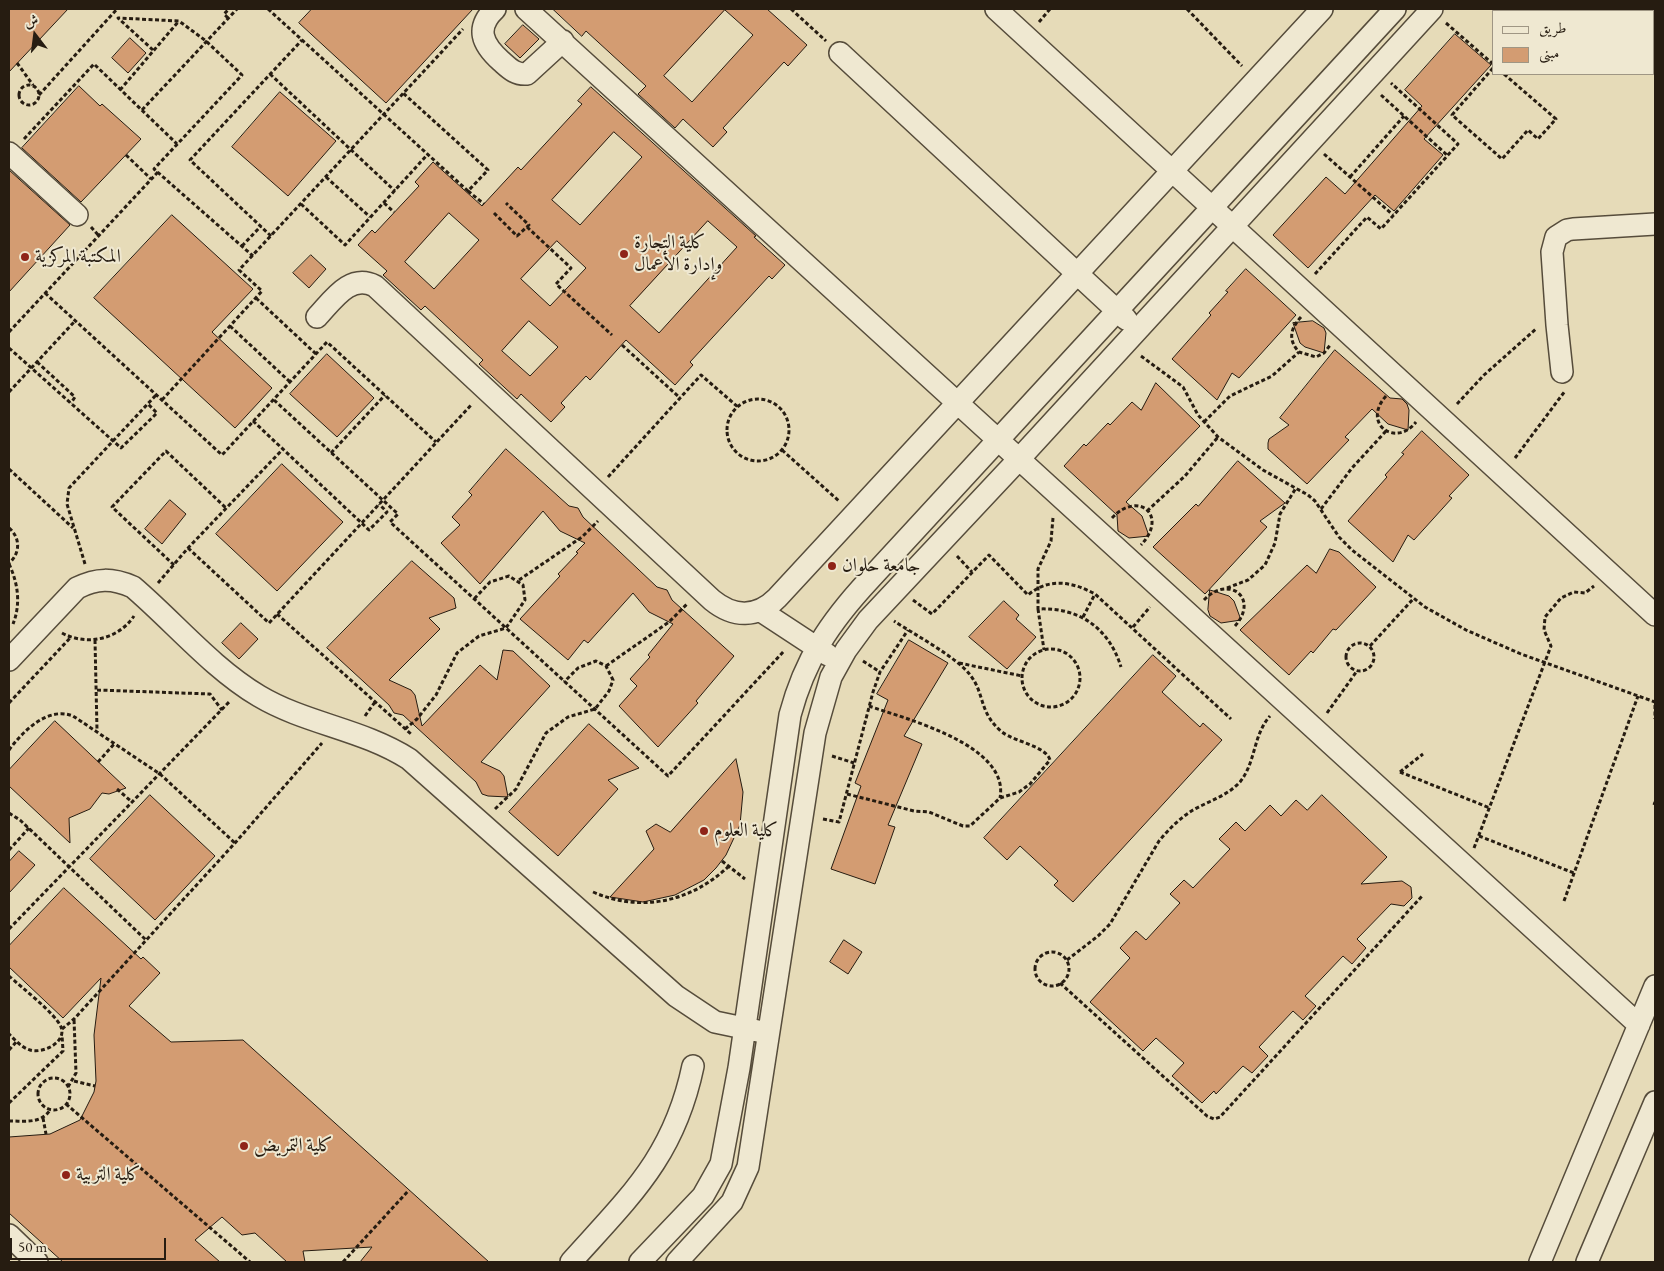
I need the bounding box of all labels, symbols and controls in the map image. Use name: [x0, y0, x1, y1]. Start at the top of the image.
north arrow: [10, 10, 60, 60]
text: ش: [22, 10, 40, 31]
legend: [1492, 10, 1654, 75]
text: طريق: [1539, 18, 1566, 37]
text: مبنى: [1539, 43, 1559, 62]
place label: كلية التجارة وإدارة الأعمال: [634, 232, 722, 276]
place label: المكتبة المركزية: [35, 246, 121, 268]
marker: كلية التجارة وإدارة الأعمال: [618, 248, 630, 260]
marker: المكتبة المركزية: [19, 251, 31, 263]
place label: جامعة حلوان: [842, 555, 921, 577]
marker: جامعة حلوان: [826, 560, 838, 572]
place label: كلية العلوم: [714, 820, 778, 842]
marker: كلية العلوم: [698, 825, 710, 837]
place label: كلية التمريض: [254, 1135, 333, 1157]
marker: كلية التمريض: [238, 1140, 250, 1152]
place label: كلية التربية: [76, 1164, 141, 1186]
marker: كلية التربية: [60, 1169, 72, 1181]
scale bar: [12, 1228, 169, 1260]
text: 50 m: [18, 1237, 47, 1256]

